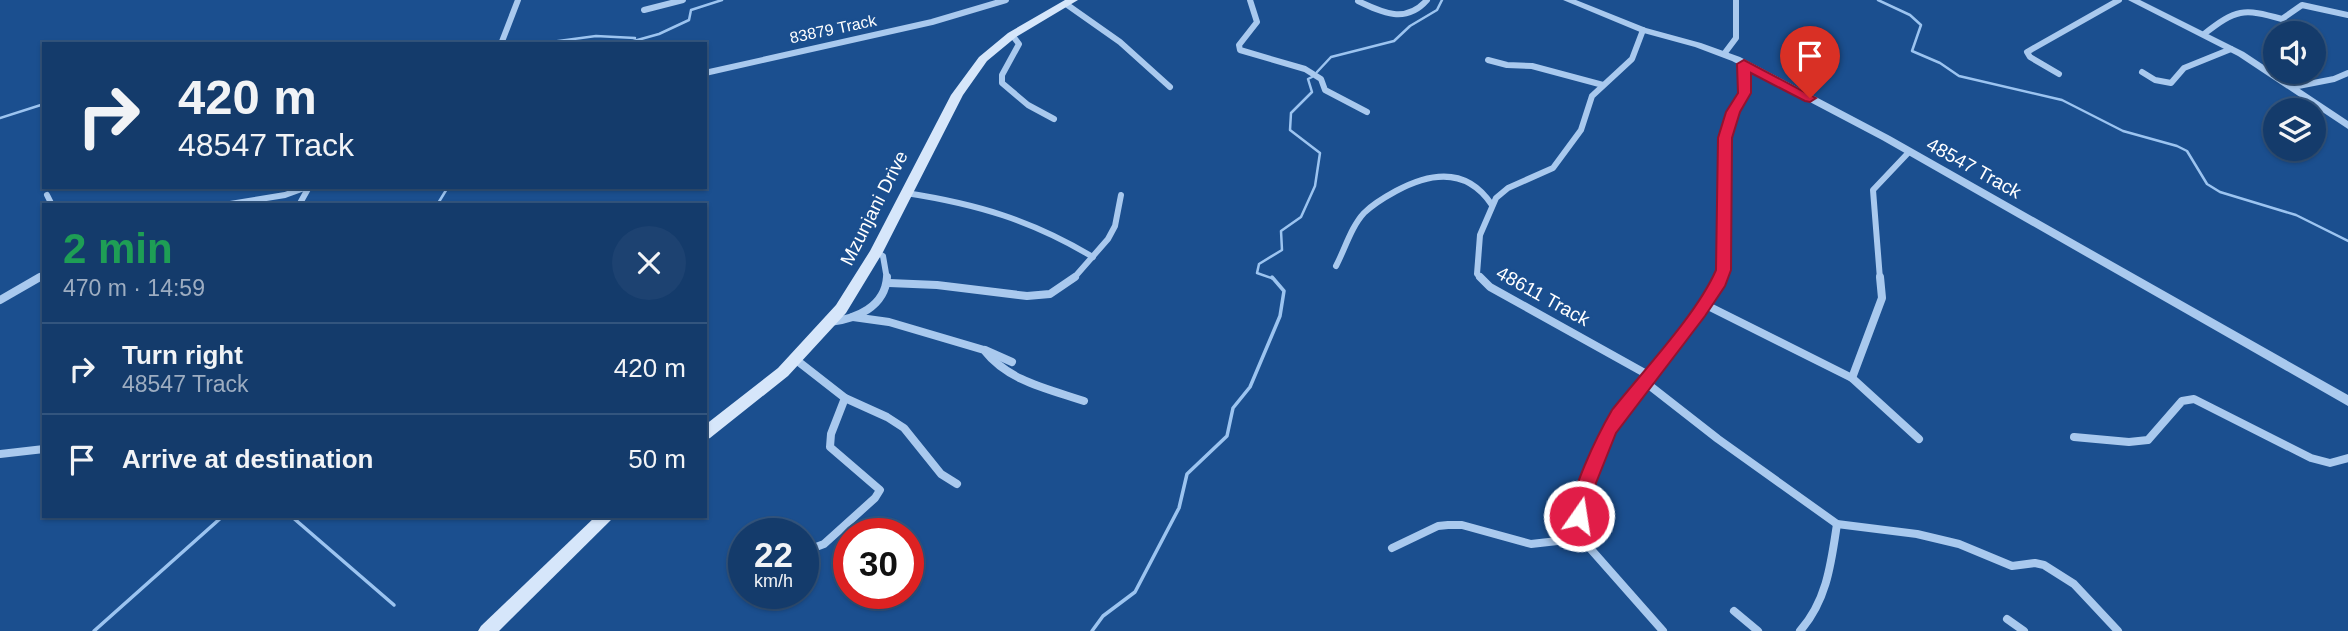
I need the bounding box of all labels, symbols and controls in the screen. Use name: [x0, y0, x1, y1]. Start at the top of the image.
street label: 83879 Track: [788, 11, 879, 46]
map controls: [2263, 21, 2326, 161]
button: sound: [2263, 21, 2326, 84]
pin: [1780, 26, 1840, 98]
icon: arrive: [1791, 37, 1829, 75]
icon: right: [63, 70, 154, 161]
text: 420 m: [178, 70, 317, 124]
button: layers: [2263, 98, 2326, 161]
text: 48547 Track: [178, 127, 354, 163]
street label: 48547 Track: [1923, 133, 2025, 203]
street label: Mzunjani Drive: [836, 147, 912, 269]
text: 2 min: [63, 225, 173, 272]
button: close: [612, 226, 686, 300]
street label: 48611 Track: [1493, 262, 1594, 330]
text: 470 m · 14:59: [63, 275, 205, 301]
text: Turn right: [122, 340, 243, 370]
icon: right: [63, 350, 101, 388]
text: 420 m: [614, 353, 686, 383]
text: 48547 Track: [122, 371, 249, 397]
icon: arrive: [63, 441, 101, 479]
text: Arrive at destination: [122, 444, 373, 474]
text: 50 m: [628, 444, 686, 474]
position arrow: [1542, 479, 1616, 553]
speed limit sign: 30: [833, 518, 924, 609]
text: 22: [754, 535, 793, 574]
text: km/h: [754, 571, 793, 591]

